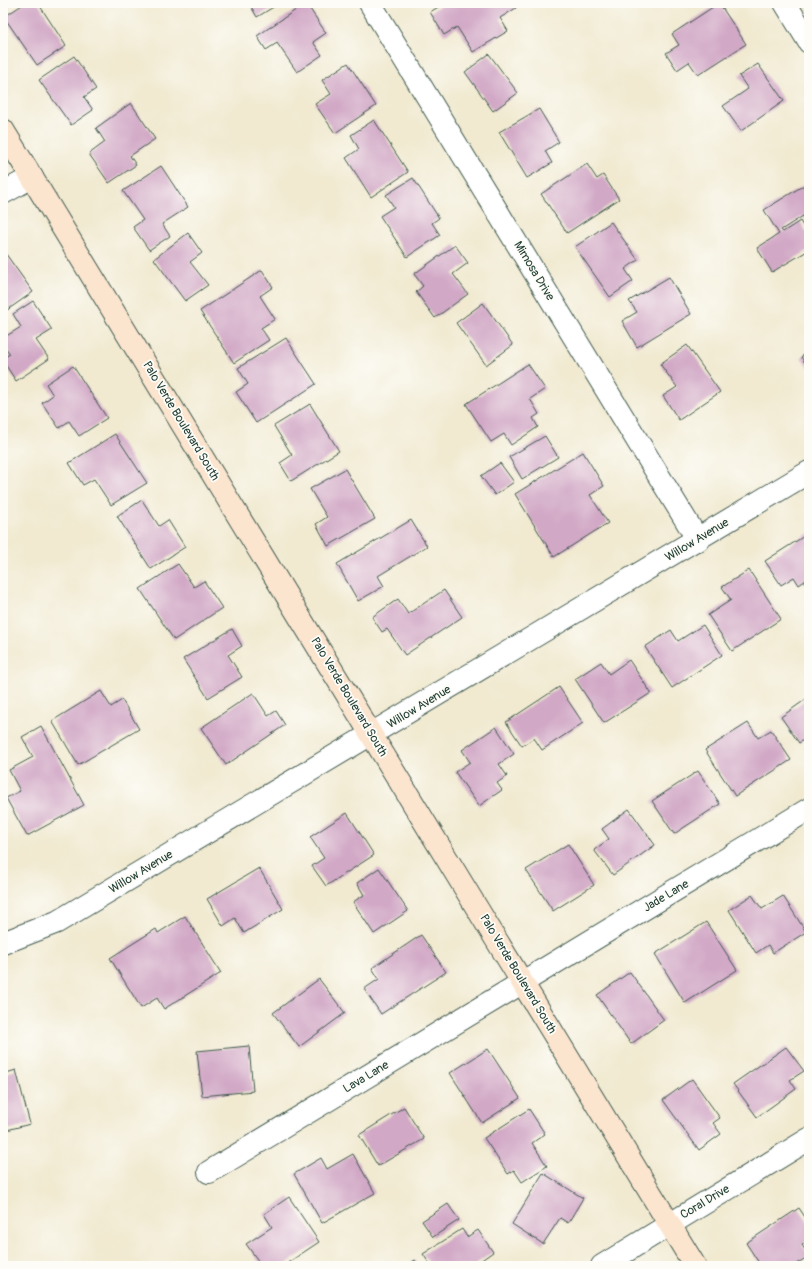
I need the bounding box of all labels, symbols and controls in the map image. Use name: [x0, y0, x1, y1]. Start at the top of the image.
street label: Mimosa Drive: [510, 239, 558, 304]
street label: Palo Verde Boulevard South: [139, 359, 223, 484]
street label: Willow Avenue: [662, 515, 732, 565]
street label: Palo Verde Boulevard South: [307, 635, 391, 760]
street label: Willow Avenue: [384, 682, 454, 732]
street label: Willow Avenue: [106, 847, 176, 897]
street label: Jade Lane: [640, 877, 692, 915]
street label: Palo Verde Boulevard South: [476, 912, 560, 1037]
street label: Lava Lane: [340, 1057, 392, 1096]
street label: Coral Drive: [678, 1181, 732, 1223]

